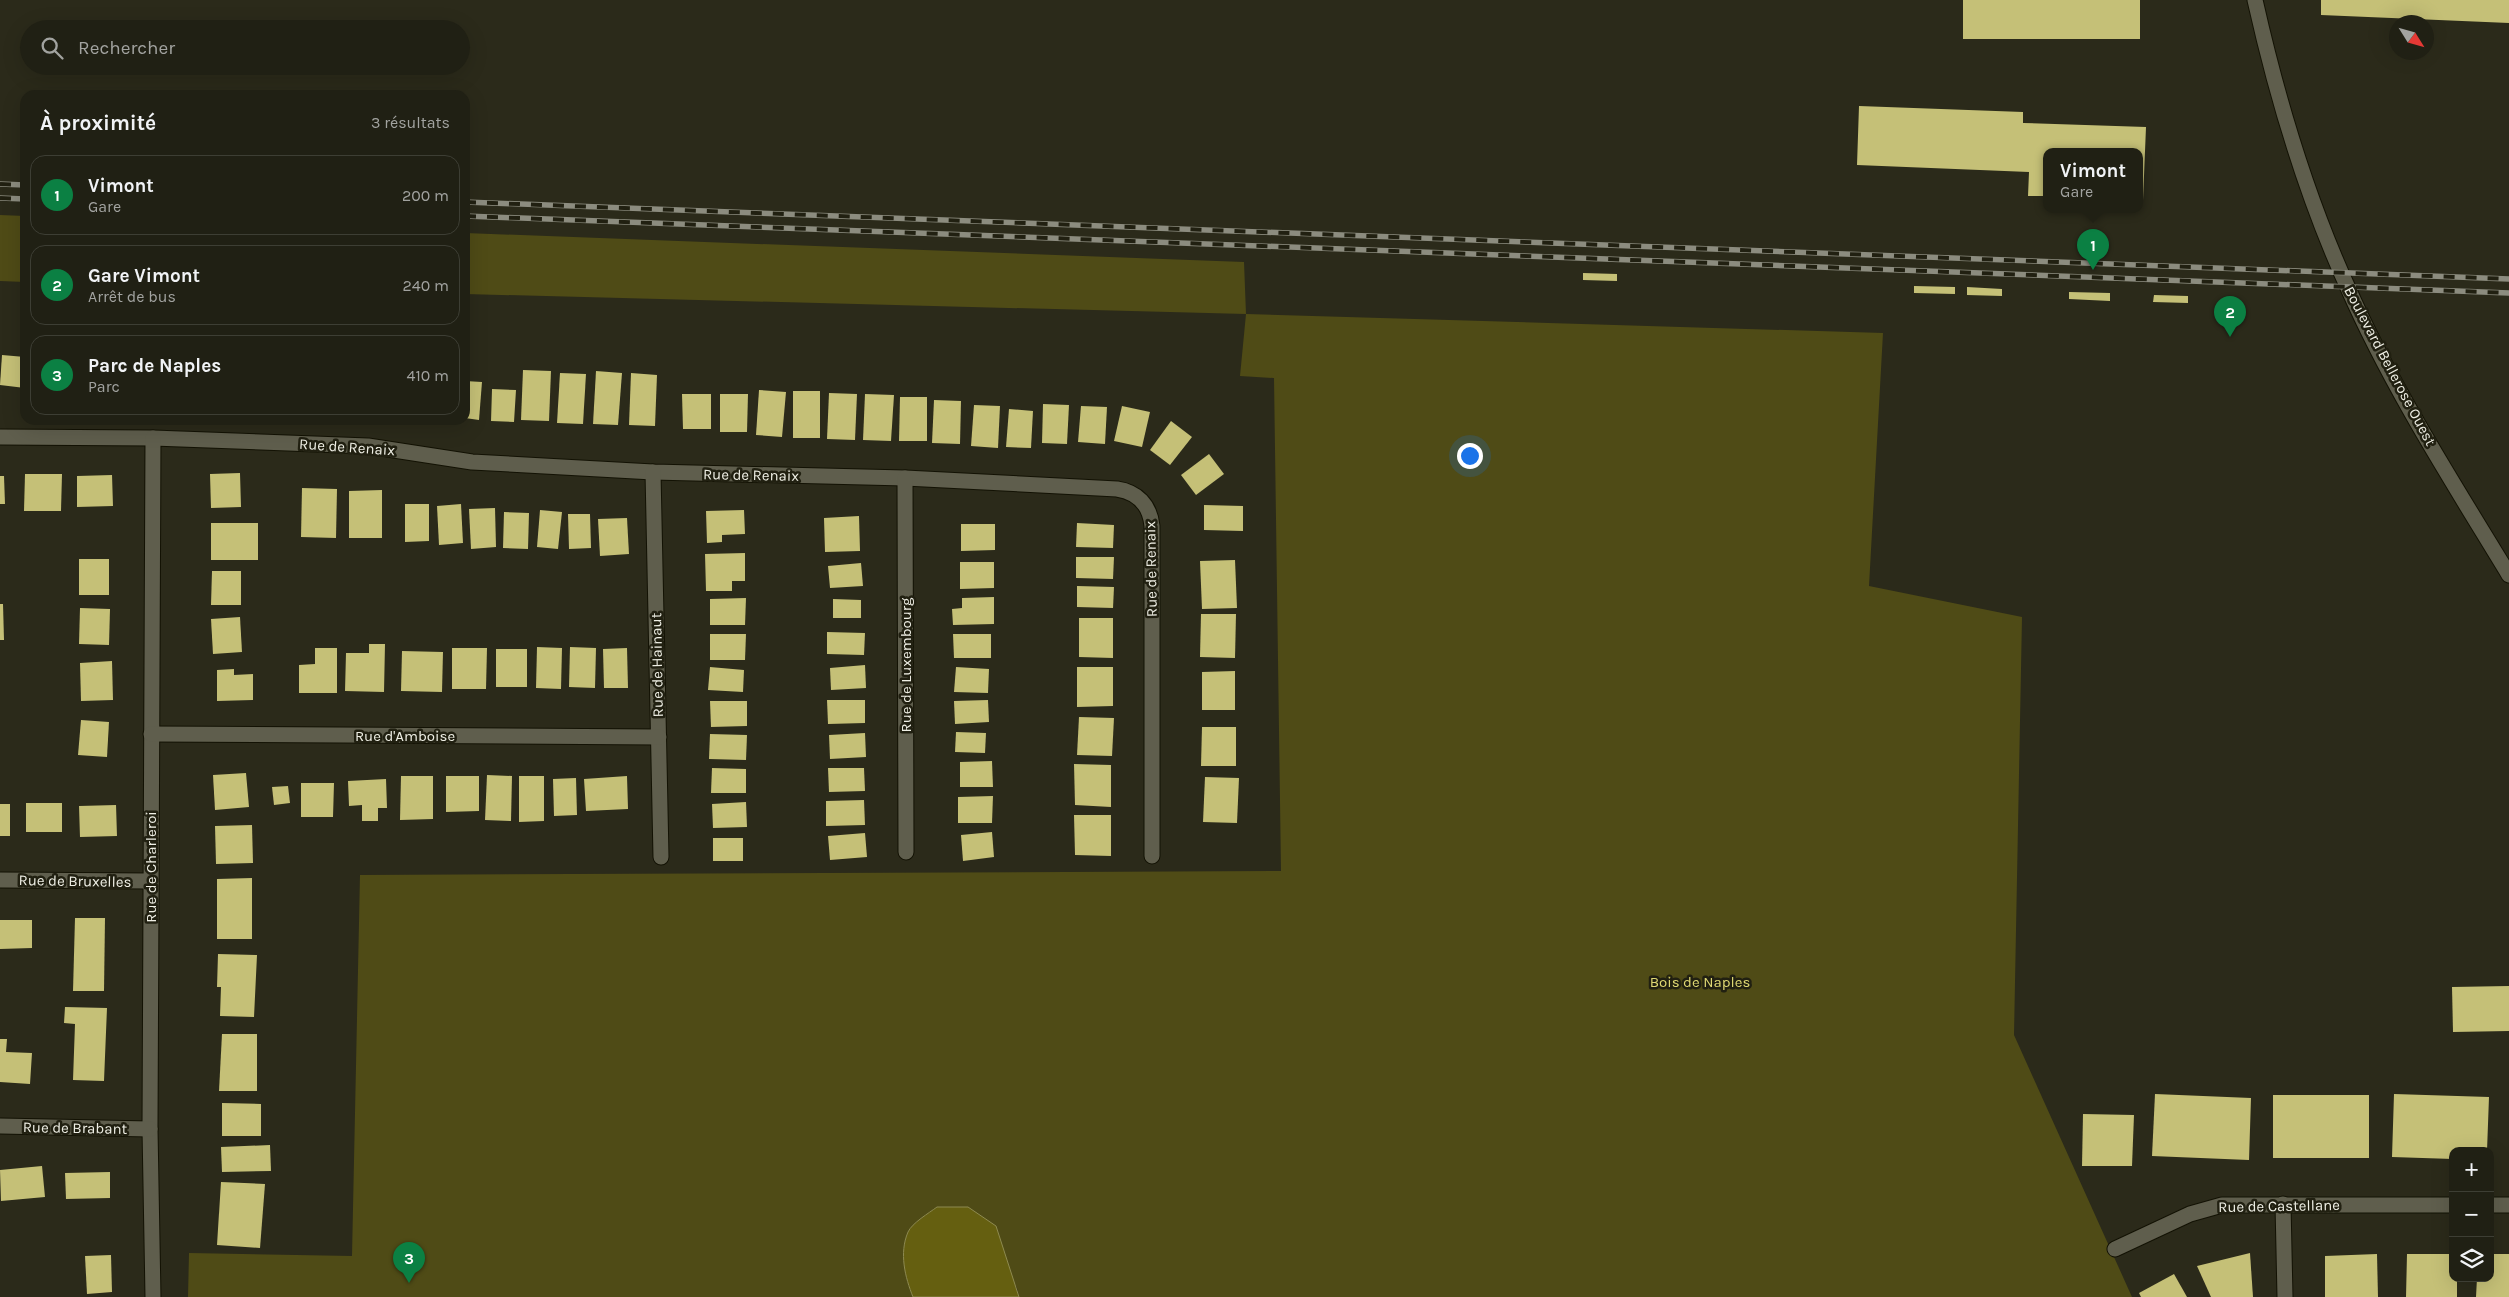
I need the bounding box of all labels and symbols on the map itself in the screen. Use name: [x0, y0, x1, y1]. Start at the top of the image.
north arrow: [2389, 15, 2434, 60]
pin: 1: [2077, 229, 2109, 270]
street label: Boulevard Bellerose Ouest: [2340, 283, 2440, 449]
pin: 2: [2214, 296, 2246, 337]
street label: Rue de Renaix: [298, 435, 396, 459]
your location: [1457, 443, 1483, 469]
street label: Rue de Renaix: [703, 465, 799, 485]
street label: Rue de Renaix: [1141, 521, 1161, 617]
street label: Rue de Luxembourg: [897, 597, 915, 733]
street label: Rue de Hainaut: [647, 612, 667, 717]
street label: Rue d'Amboise: [355, 727, 455, 745]
street label: Rue de Charleroi: [142, 811, 160, 923]
street label: Rue de Bruxelles: [18, 871, 132, 891]
park label: Bois de Naples: [1650, 973, 1750, 991]
street label: Rue de Brabant: [23, 1118, 128, 1138]
street label: Rue de Castellane: [2218, 1196, 2340, 1216]
pin: 3: [393, 1242, 425, 1283]

